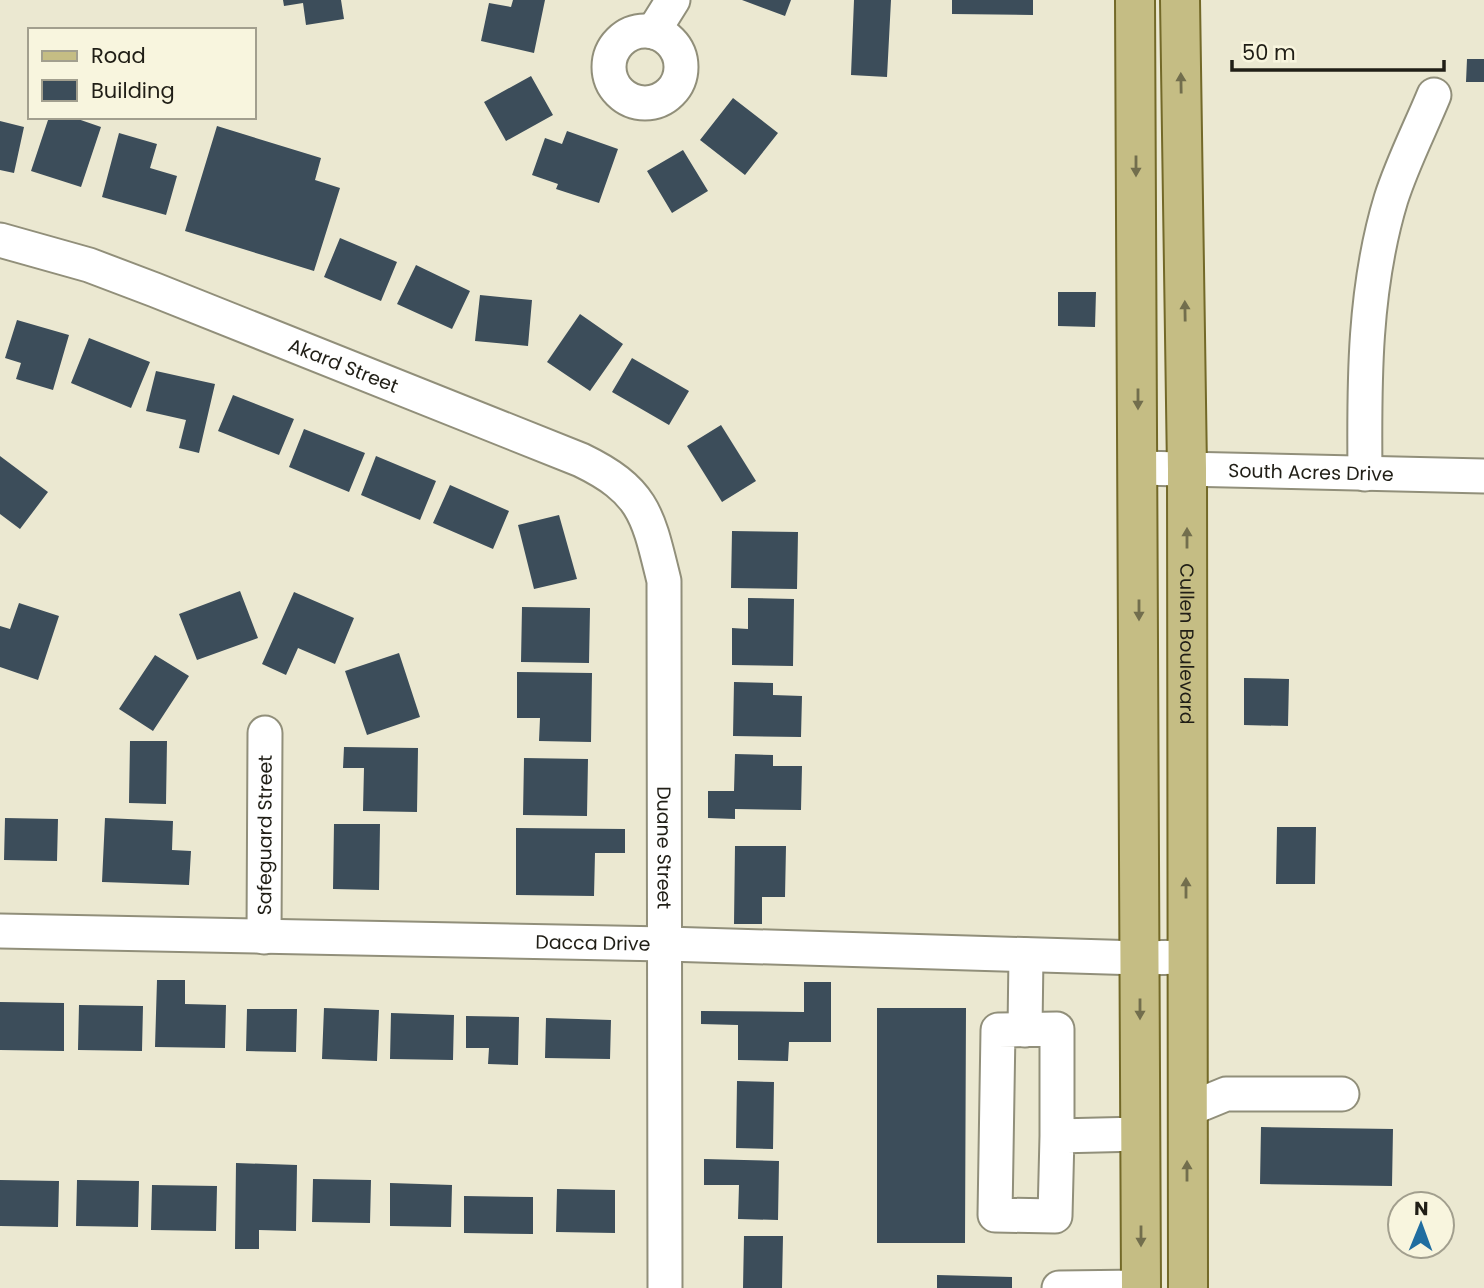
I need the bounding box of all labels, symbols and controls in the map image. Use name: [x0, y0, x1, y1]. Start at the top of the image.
legend: [28, 28, 256, 119]
scale bar: [1232, 28, 1444, 72]
text: 50 m: [1242, 38, 1296, 67]
text: Road: [91, 41, 146, 70]
one-way arrow: [1175, 72, 1187, 94]
text: Building: [91, 76, 175, 105]
one-way arrow: [1130, 155, 1142, 177]
one-way arrow: [1179, 300, 1190, 322]
street label: Akard Street: [285, 331, 403, 399]
one-way arrow: [1132, 389, 1144, 411]
street label: South Acres Drive: [1228, 457, 1394, 487]
one-way arrow: [1181, 527, 1193, 549]
street label: Cullen Boulevard: [1174, 563, 1201, 725]
one-way arrow: [1133, 599, 1145, 621]
street label: Safeguard Street: [251, 755, 278, 915]
street label: Duane Street: [651, 786, 678, 909]
one-way arrow: [1180, 877, 1192, 899]
street label: Dacca Drive: [535, 928, 651, 957]
one-way arrow: [1134, 998, 1146, 1020]
one-way arrow: [1181, 1160, 1193, 1182]
north arrow: [1386, 1190, 1456, 1260]
text: N: [1414, 1195, 1429, 1222]
one-way arrow: [1135, 1226, 1147, 1248]

